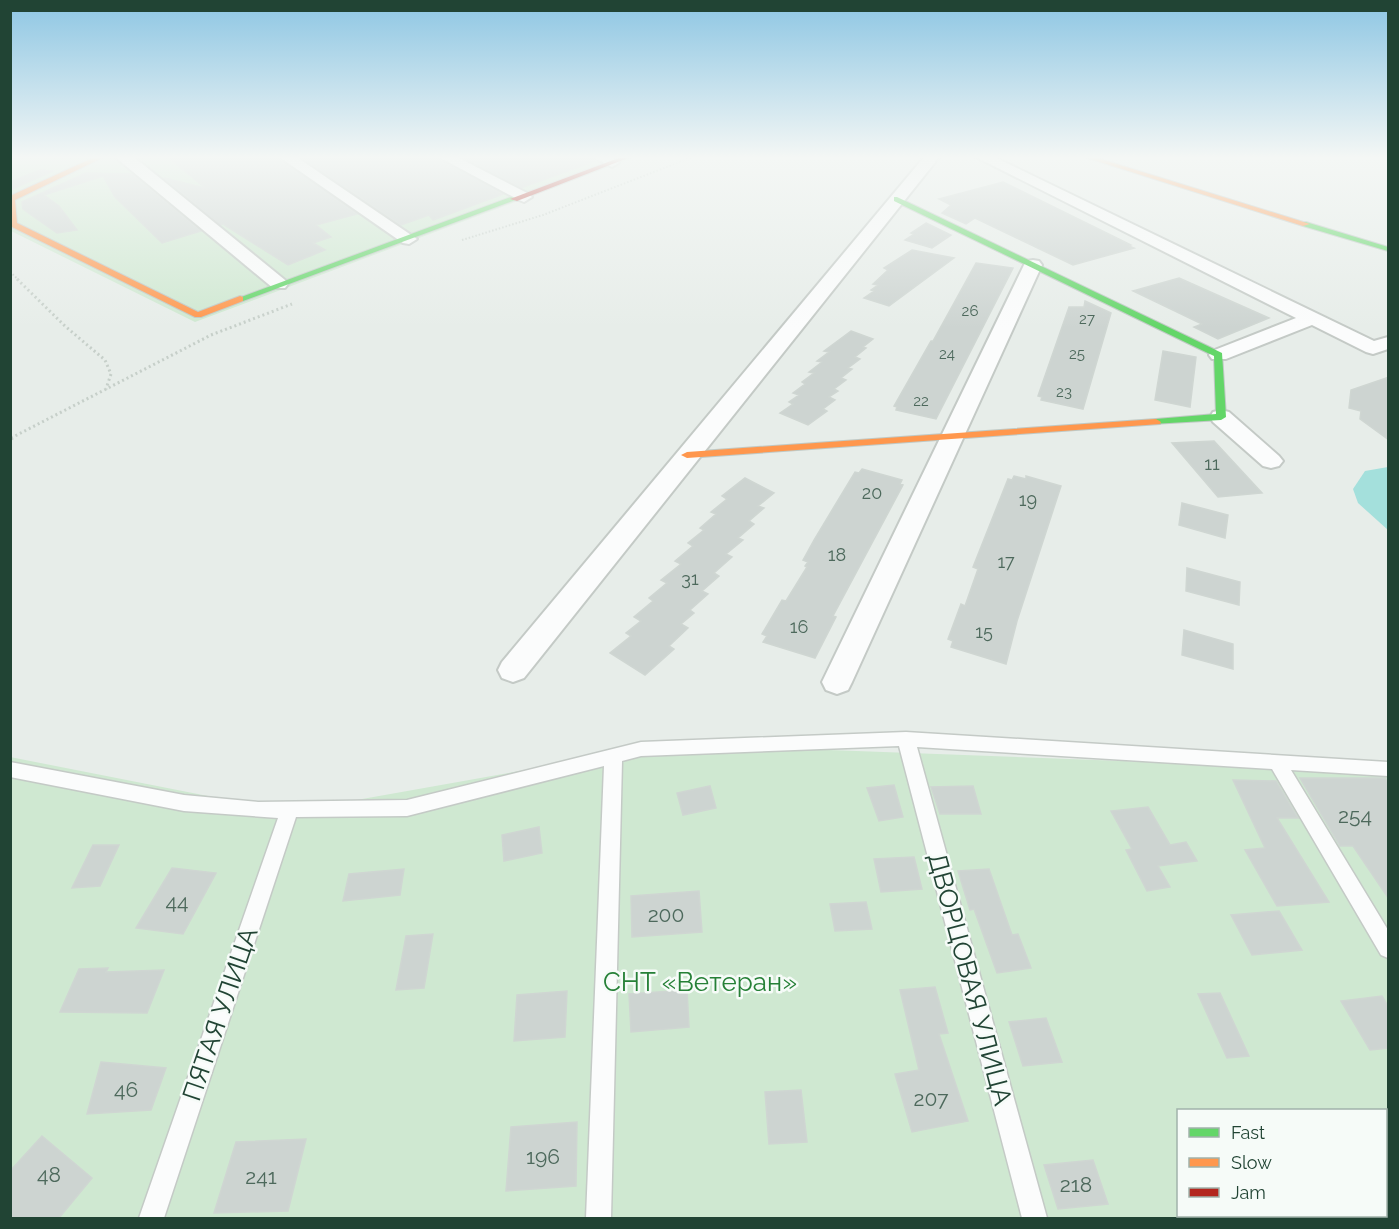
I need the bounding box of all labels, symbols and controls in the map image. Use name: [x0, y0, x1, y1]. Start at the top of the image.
house number: 26: [962, 302, 978, 320]
house number: 27: [1079, 310, 1095, 328]
house number: 24: [939, 345, 955, 363]
house number: 25: [1069, 345, 1085, 363]
house number: 23: [1056, 383, 1072, 401]
house number: 22: [913, 392, 929, 410]
house number: 11: [1204, 453, 1220, 474]
house number: 20: [862, 482, 882, 503]
house number: 19: [1019, 489, 1037, 510]
house number: 18: [828, 544, 846, 565]
house number: 17: [997, 551, 1015, 572]
house number: 31: [681, 568, 699, 589]
house number: 16: [790, 616, 808, 637]
house number: 15: [975, 621, 993, 642]
house number: 254: [1338, 803, 1372, 828]
street label: ДВОРЦОВАЯ УЛИЦА: [922, 850, 1018, 1109]
house number: 44: [166, 889, 188, 914]
house number: 200: [648, 902, 684, 927]
street label: ПЯТАЯ УЛИЦА: [176, 923, 264, 1105]
park label: СНТ «Ветеран»: [603, 967, 797, 997]
house number: 46: [114, 1077, 138, 1102]
house number: 207: [914, 1086, 949, 1111]
legend: [1177, 1109, 1387, 1217]
text: Fast: [1231, 1122, 1265, 1143]
house number: 196: [526, 1144, 560, 1169]
text: Slow: [1231, 1152, 1272, 1173]
house number: 48: [37, 1162, 61, 1187]
house number: 241: [245, 1164, 277, 1189]
house number: 218: [1060, 1172, 1092, 1197]
text: Jam: [1231, 1182, 1266, 1203]

